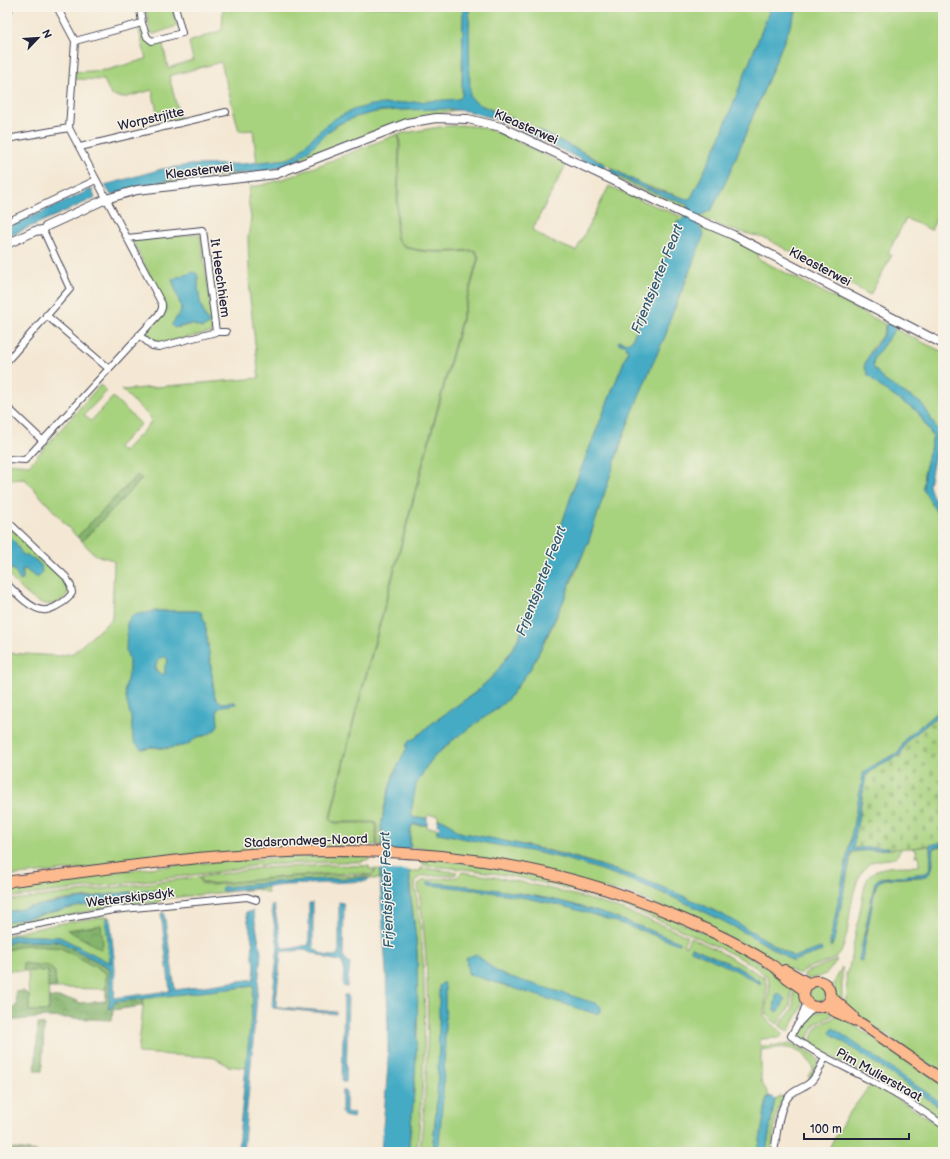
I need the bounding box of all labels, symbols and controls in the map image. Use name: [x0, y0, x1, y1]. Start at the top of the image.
north arrow: [18, 18, 58, 58]
text: N: [39, 27, 54, 40]
street label: Worpstrjitte: [116, 104, 186, 134]
street label: Kleasterwei: [492, 106, 560, 148]
street label: Kleasterwei: [164, 159, 234, 183]
water label: Frjentsjerter Feart: [627, 221, 687, 336]
street label: It Heechhiem: [207, 238, 233, 319]
street label: Kleasterwei: [786, 244, 854, 290]
water label: Frjentsjerter Feart: [512, 523, 570, 638]
street label: Stadsrondweg-Noord: [244, 831, 368, 851]
water label: Frjentsjerter Feart: [376, 831, 398, 948]
street label: Wetterskipsdyk: [85, 885, 175, 911]
street label: Pim Mulierstraat: [833, 1045, 925, 1105]
scale bar: [804, 1115, 909, 1141]
text: 100 m: [810, 1122, 842, 1137]

